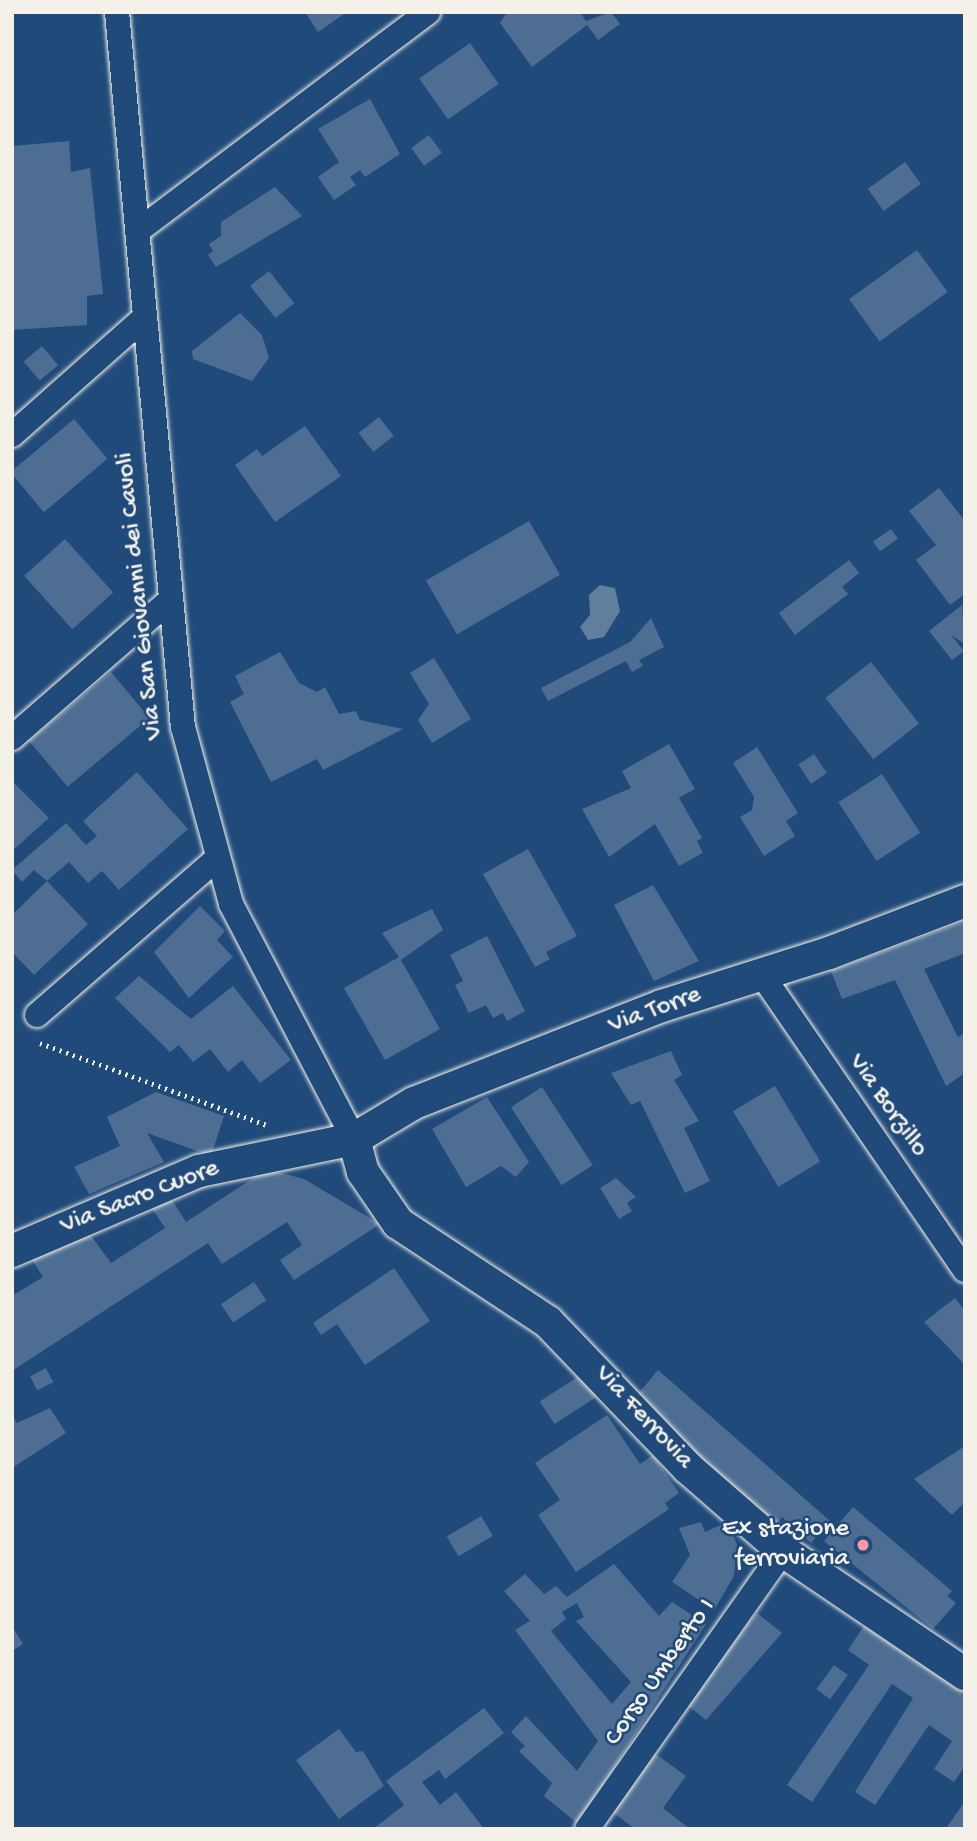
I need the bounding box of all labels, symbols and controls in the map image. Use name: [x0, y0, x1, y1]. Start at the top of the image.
street label: Via San Giovanni dei Cavoli: [110, 451, 172, 741]
street label: Via Torre: [605, 980, 705, 1042]
street label: Via Borzillo: [840, 1048, 934, 1164]
street label: Via Sacro Cuore: [56, 1153, 224, 1243]
street label: Via Ferrovia: [587, 1360, 699, 1476]
place label: Ex stazione ferroviaria: [722, 1514, 849, 1576]
marker: Ex stazione ferroviaria: [855, 1537, 871, 1553]
street label: Corso Umberto I: [599, 1593, 723, 1753]

